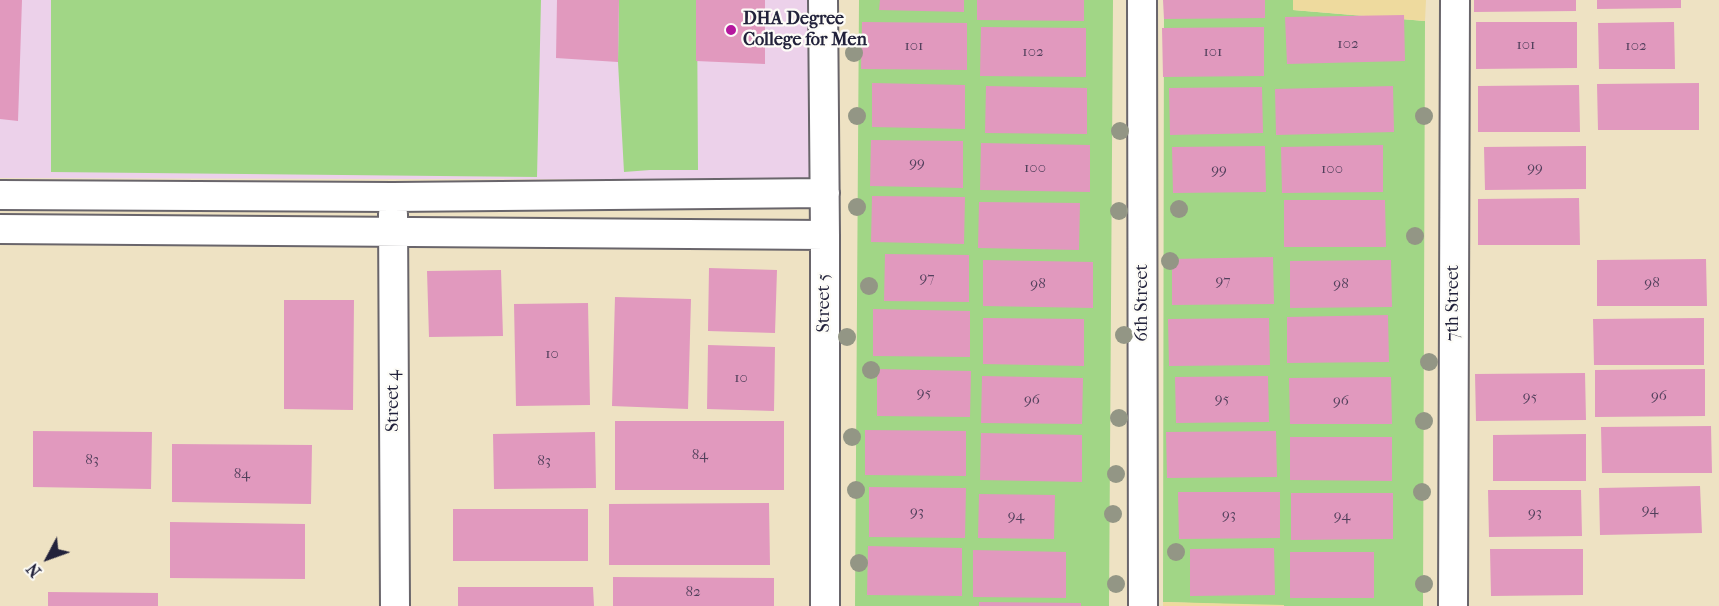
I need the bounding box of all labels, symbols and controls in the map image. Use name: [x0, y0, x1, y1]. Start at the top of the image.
place label: DHA Degree College for Men: [743, 9, 867, 52]
marker: DHA Degree College for Men: [724, 23, 738, 37]
house number: 102: [1337, 35, 1359, 53]
house number: 101: [1517, 36, 1535, 54]
house number: 101: [905, 37, 923, 55]
house number: 102: [1625, 37, 1647, 55]
house number: 102: [1022, 43, 1044, 61]
house number: 101: [1204, 43, 1222, 61]
house number: 99: [909, 154, 925, 172]
house number: 100: [1024, 159, 1046, 177]
house number: 99: [1527, 159, 1543, 177]
house number: 100: [1321, 160, 1343, 178]
house number: 99: [1211, 161, 1227, 179]
street label: 6th Street: [1132, 264, 1154, 342]
street label: 7th Street: [1443, 265, 1465, 341]
house number: 97: [919, 269, 935, 287]
house number: 97: [1215, 272, 1231, 290]
street label: Street 5: [814, 273, 836, 333]
house number: 98: [1644, 274, 1660, 292]
house number: 98: [1030, 275, 1046, 293]
house number: 98: [1333, 275, 1349, 293]
house number: 10: [545, 345, 559, 363]
house number: 10: [734, 369, 748, 387]
street label: Street 4: [383, 370, 405, 432]
house number: 95: [917, 384, 931, 402]
house number: 96: [1651, 387, 1667, 405]
house number: 95: [1523, 388, 1537, 406]
house number: 95: [1215, 390, 1229, 408]
house number: 96: [1024, 391, 1040, 409]
house number: 96: [1333, 392, 1349, 410]
house number: 84: [692, 446, 708, 464]
house number: 83: [85, 451, 99, 469]
house number: 83: [537, 452, 551, 470]
house number: 84: [234, 465, 250, 483]
house number: 94: [1642, 501, 1658, 519]
house number: 93: [910, 503, 924, 521]
house number: 93: [1528, 504, 1542, 522]
house number: 93: [1222, 506, 1236, 524]
house number: 94: [1008, 507, 1024, 525]
house number: 94: [1334, 507, 1350, 525]
north arrow: [18, 528, 78, 588]
text: N: [23, 559, 45, 581]
house number: 82: [685, 583, 701, 601]

